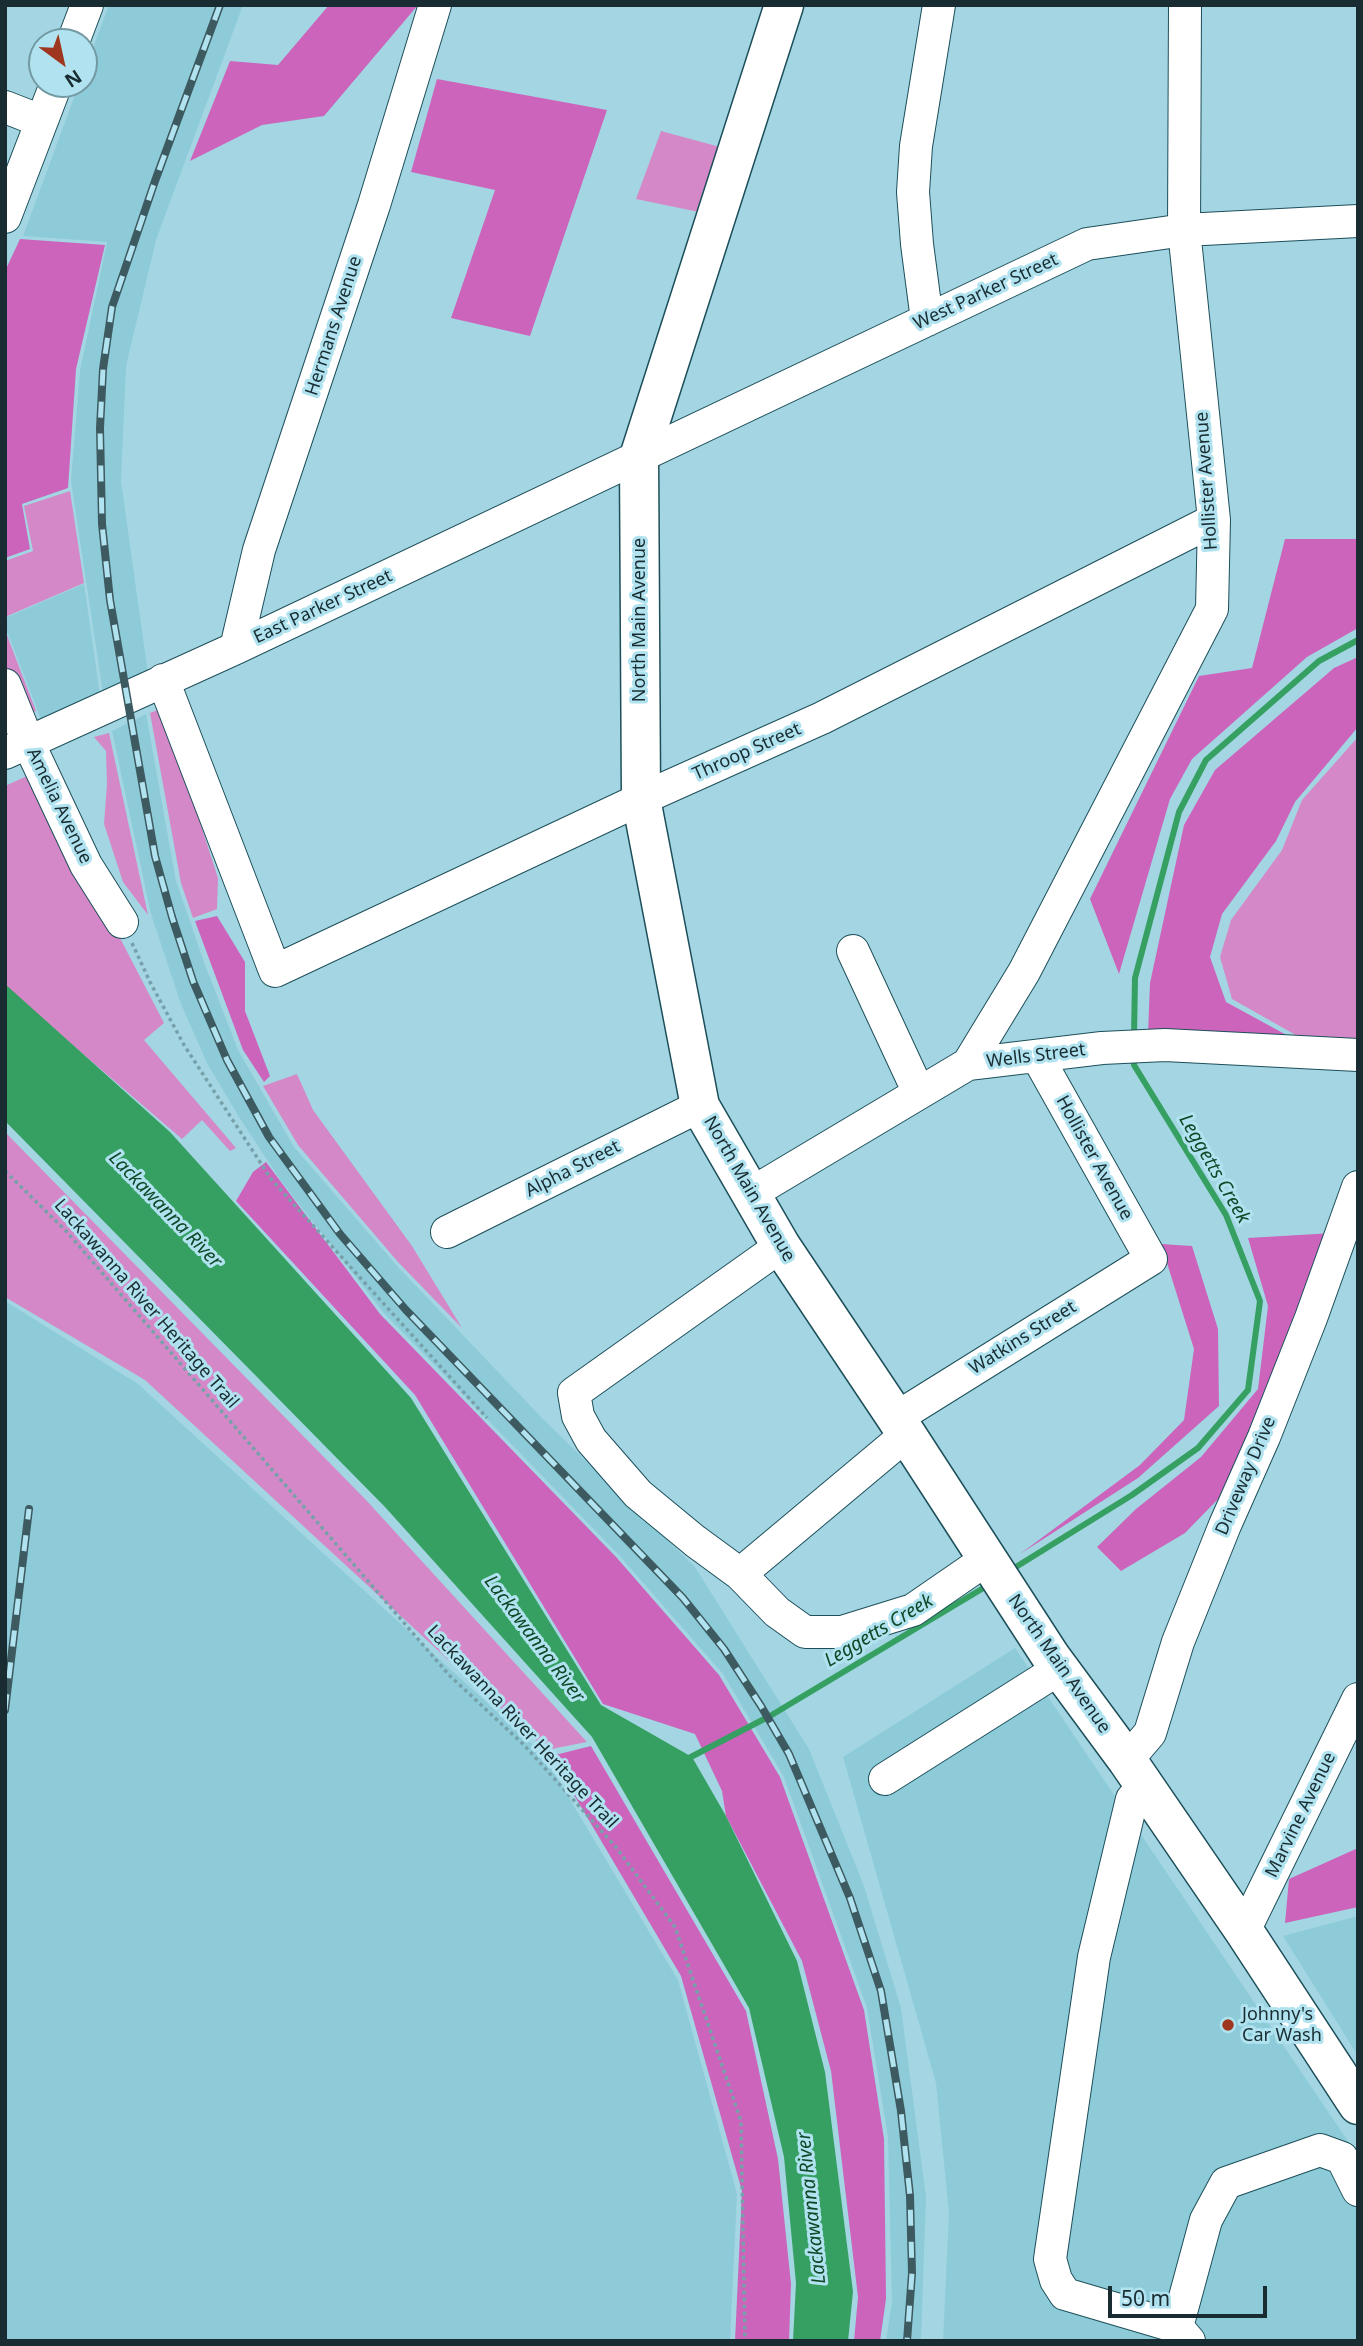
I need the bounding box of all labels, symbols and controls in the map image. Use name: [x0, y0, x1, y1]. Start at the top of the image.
north arrow: [28, 28, 98, 98]
text: N: [60, 64, 87, 94]
street label: West Parker Street: [910, 249, 1062, 335]
street label: Hermans Avenue: [301, 253, 367, 399]
street label: Hollister Avenue: [1191, 411, 1223, 551]
street label: North Main Avenue: [629, 538, 651, 702]
street label: East Parker Street: [250, 565, 396, 649]
street label: Throop Street: [690, 719, 804, 785]
street label: Amelia Avenue: [22, 745, 96, 867]
street label: Wells Street: [985, 1039, 1087, 1073]
street label: Hollister Avenue: [1051, 1092, 1137, 1224]
water label: Leggetts Creek: [1173, 1110, 1255, 1228]
street label: North Main Avenue: [699, 1112, 799, 1266]
street label: Alpha Street: [522, 1136, 624, 1202]
water label: Lackawanna River: [104, 1147, 226, 1273]
street label: Lackawanna River Heritage Trail: [49, 1195, 243, 1413]
street label: Watkins Street: [966, 1297, 1080, 1379]
street label: Driveway Drive: [1211, 1413, 1281, 1539]
water label: Lackawanna River: [479, 1571, 589, 1707]
water label: Leggetts Creek: [821, 1590, 937, 1672]
street label: North Main Avenue: [1003, 1590, 1115, 1738]
street label: Lackawanna River Heritage Trail: [422, 1621, 622, 1833]
street label: Marvine Avenue: [1261, 1749, 1341, 1881]
place label: Johnny's Car Wash: [1242, 2004, 1322, 2046]
marker: Johnny's Car Wash: [1220, 2017, 1236, 2033]
water label: Lackawanna River: [793, 2131, 831, 2285]
scale bar: [1111, 2272, 1270, 2316]
text: 50 m: [1121, 2284, 1170, 2312]

